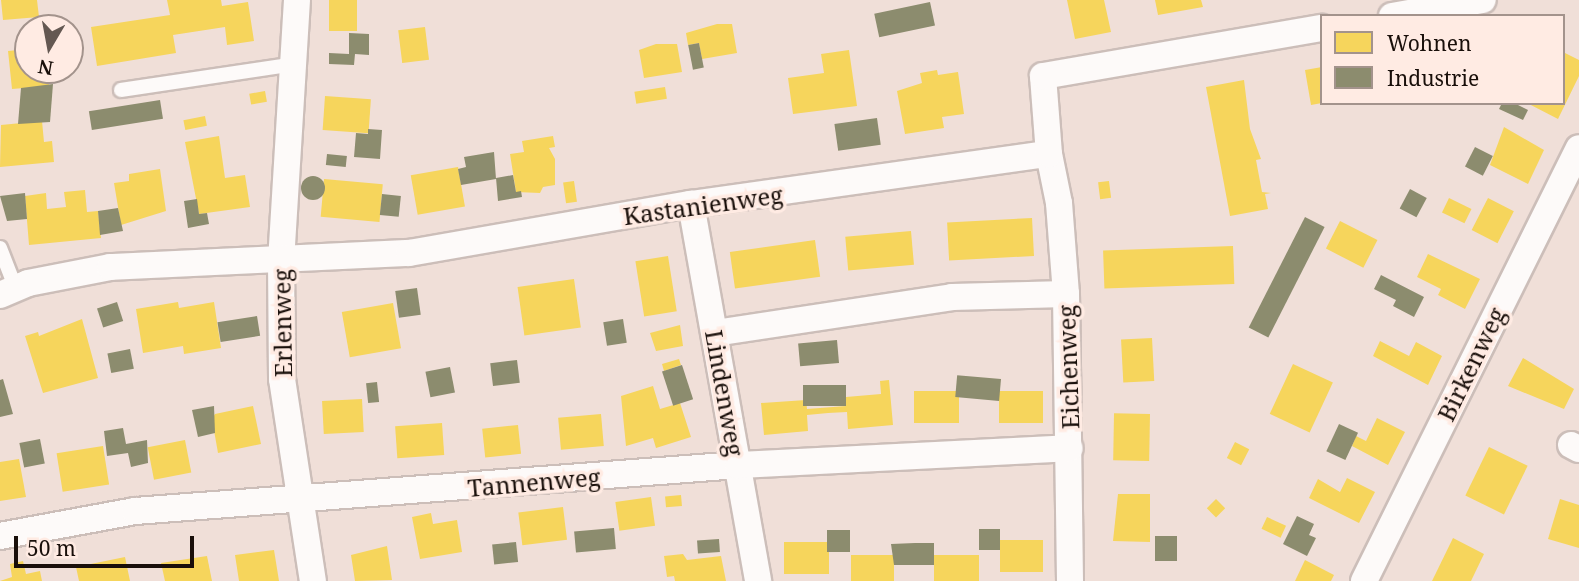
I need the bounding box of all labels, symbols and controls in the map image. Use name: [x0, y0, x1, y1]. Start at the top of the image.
north arrow: [14, 14, 84, 84]
legend: [1320, 14, 1565, 105]
text: Wohnen: [1387, 29, 1472, 57]
text: N: [36, 54, 55, 82]
text: Industrie: [1387, 64, 1479, 92]
street label: Kastanienweg: [621, 180, 785, 230]
street label: Erlenweg: [267, 269, 297, 377]
street label: Birkenweg: [1431, 302, 1511, 426]
street label: Eichenweg: [1051, 304, 1085, 430]
street label: Lindenweg: [700, 328, 750, 458]
street label: Tannenweg: [466, 462, 602, 502]
scale bar: [18, 522, 198, 566]
text: 50 m: [27, 534, 76, 562]

